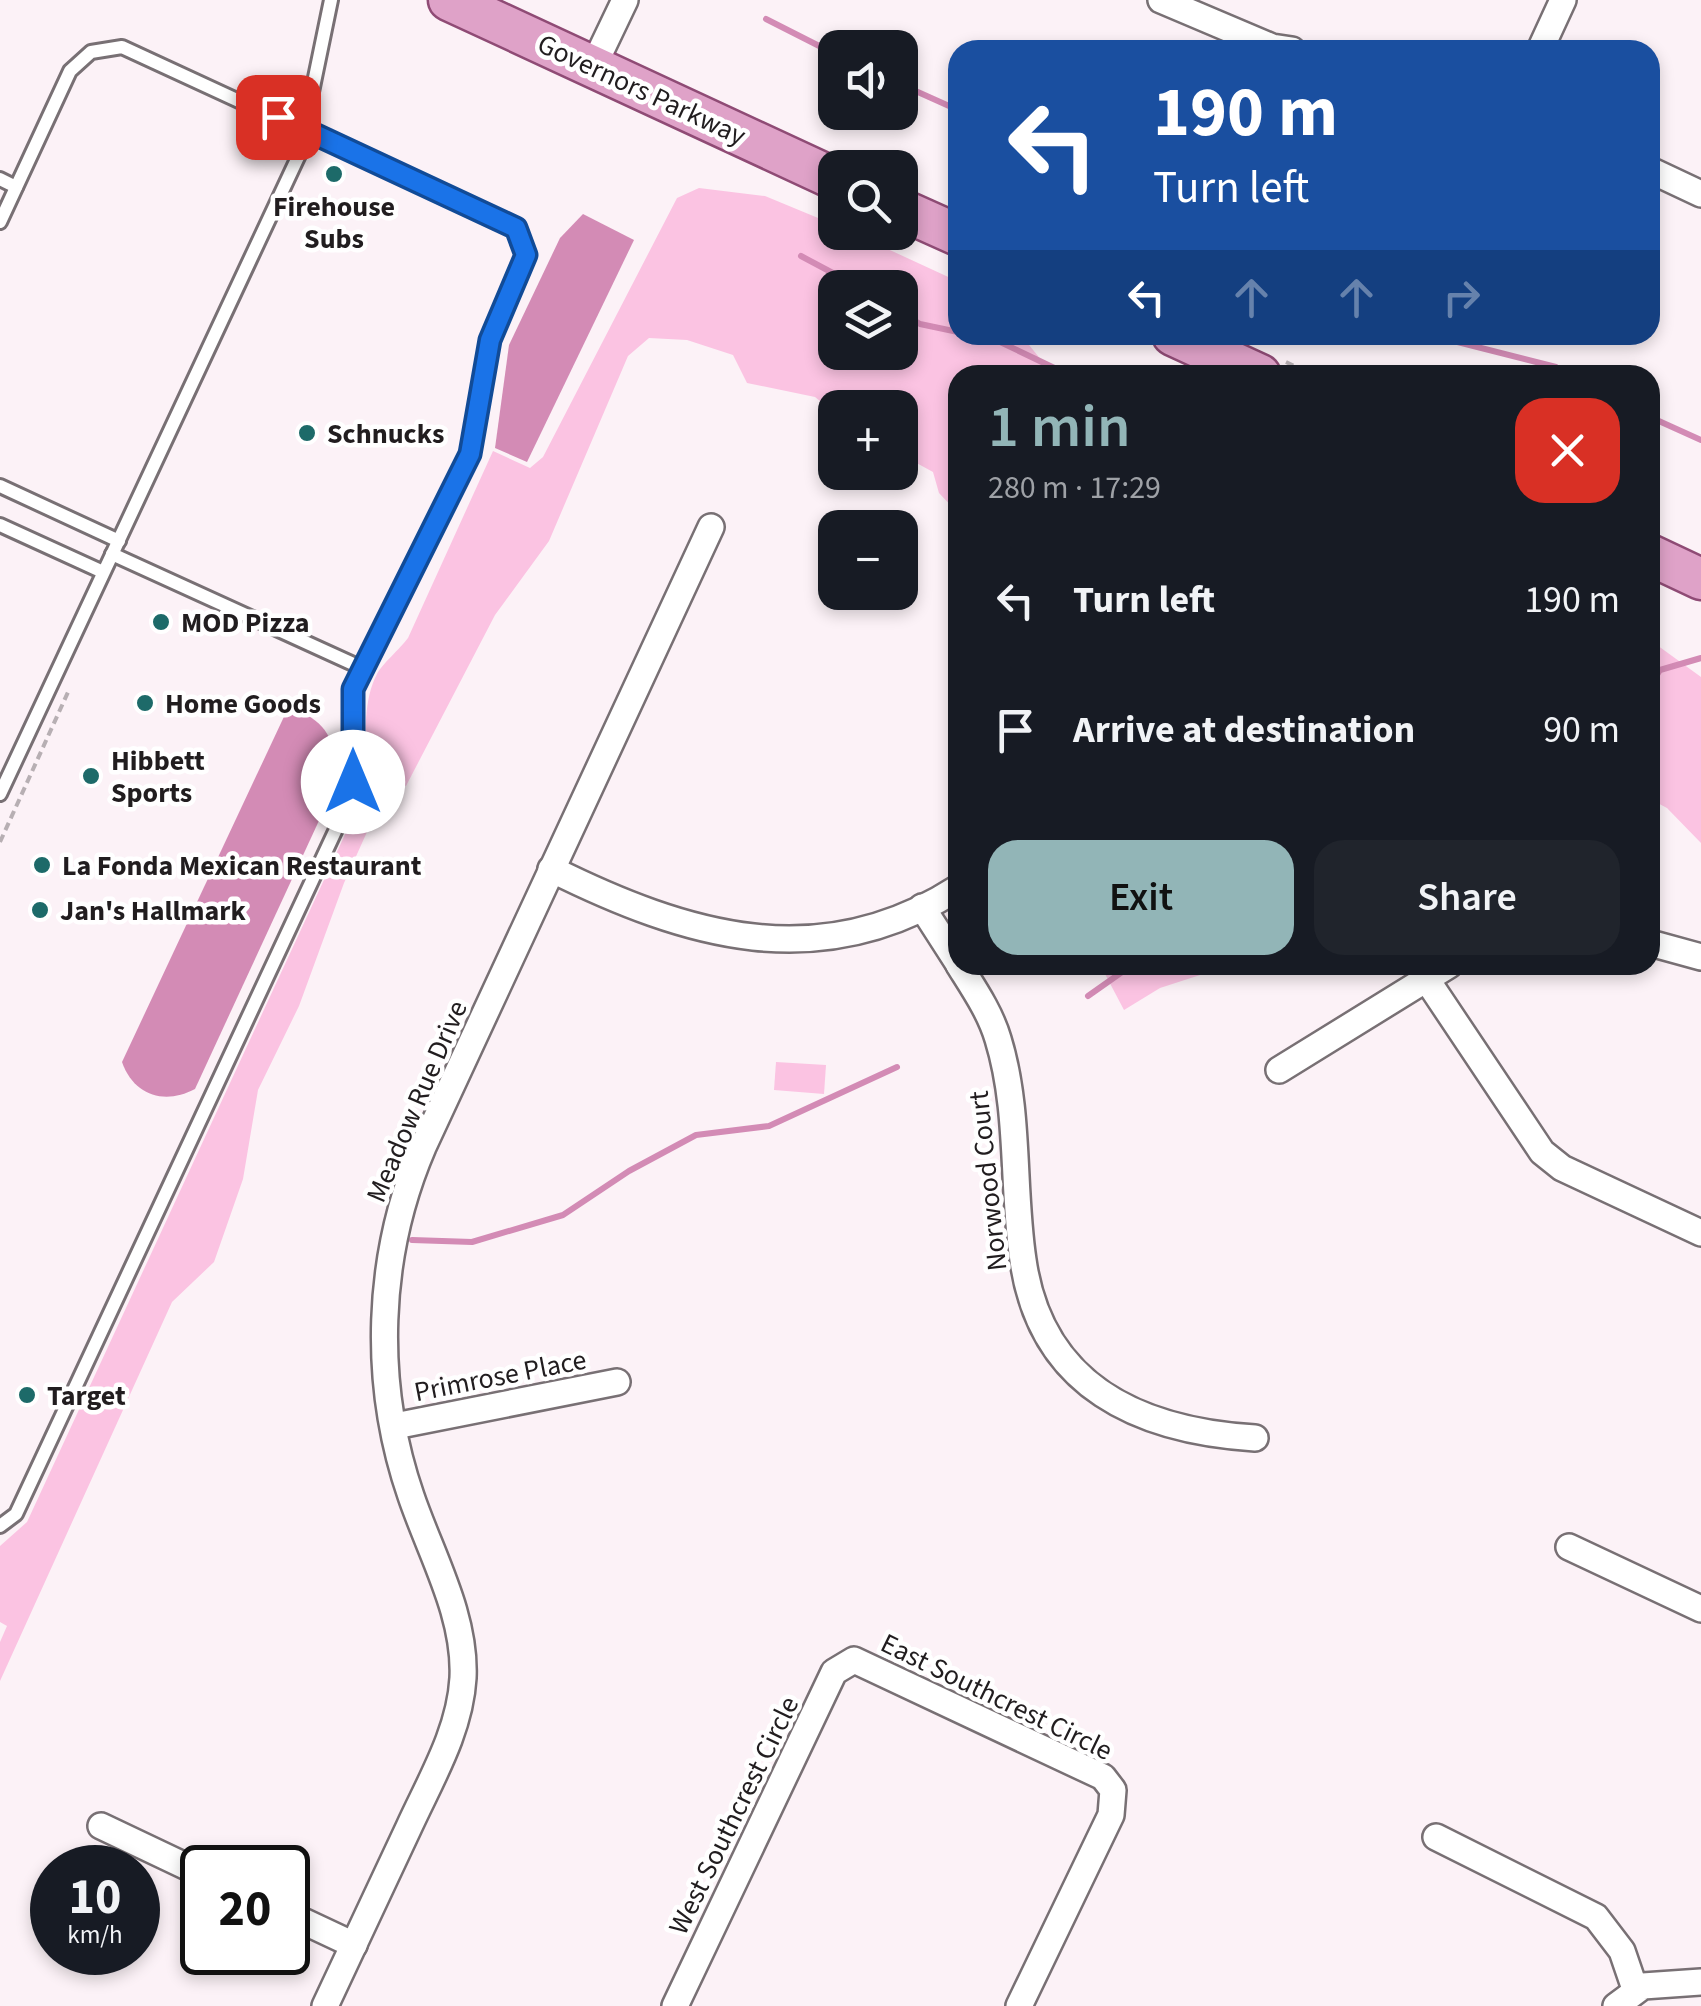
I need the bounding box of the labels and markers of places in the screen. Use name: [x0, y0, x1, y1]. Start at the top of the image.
pin: [236, 75, 321, 160]
marker: Firehouse Subs: [323, 163, 345, 185]
place label: Firehouse Subs: [273, 187, 395, 259]
place label: Schnucks: [327, 414, 444, 454]
marker: Schnucks: [296, 422, 318, 444]
place label: MOD Pizza: [181, 603, 309, 643]
marker: MOD Pizza: [150, 611, 172, 633]
place label: Home Goods: [165, 684, 321, 724]
marker: Home Goods: [134, 692, 156, 714]
place label: Hibbett Sports: [111, 741, 205, 813]
marker: Hibbett Sports: [80, 765, 102, 787]
place label: La Fonda Mexican Restaurant: [62, 846, 422, 886]
marker: La Fonda Mexican Restaurant: [31, 854, 53, 876]
place label: Jan's Hallmark: [60, 891, 246, 931]
marker: Jan's Hallmark: [29, 899, 51, 921]
place label: Target: [47, 1376, 126, 1416]
marker: Target: [16, 1384, 38, 1406]

